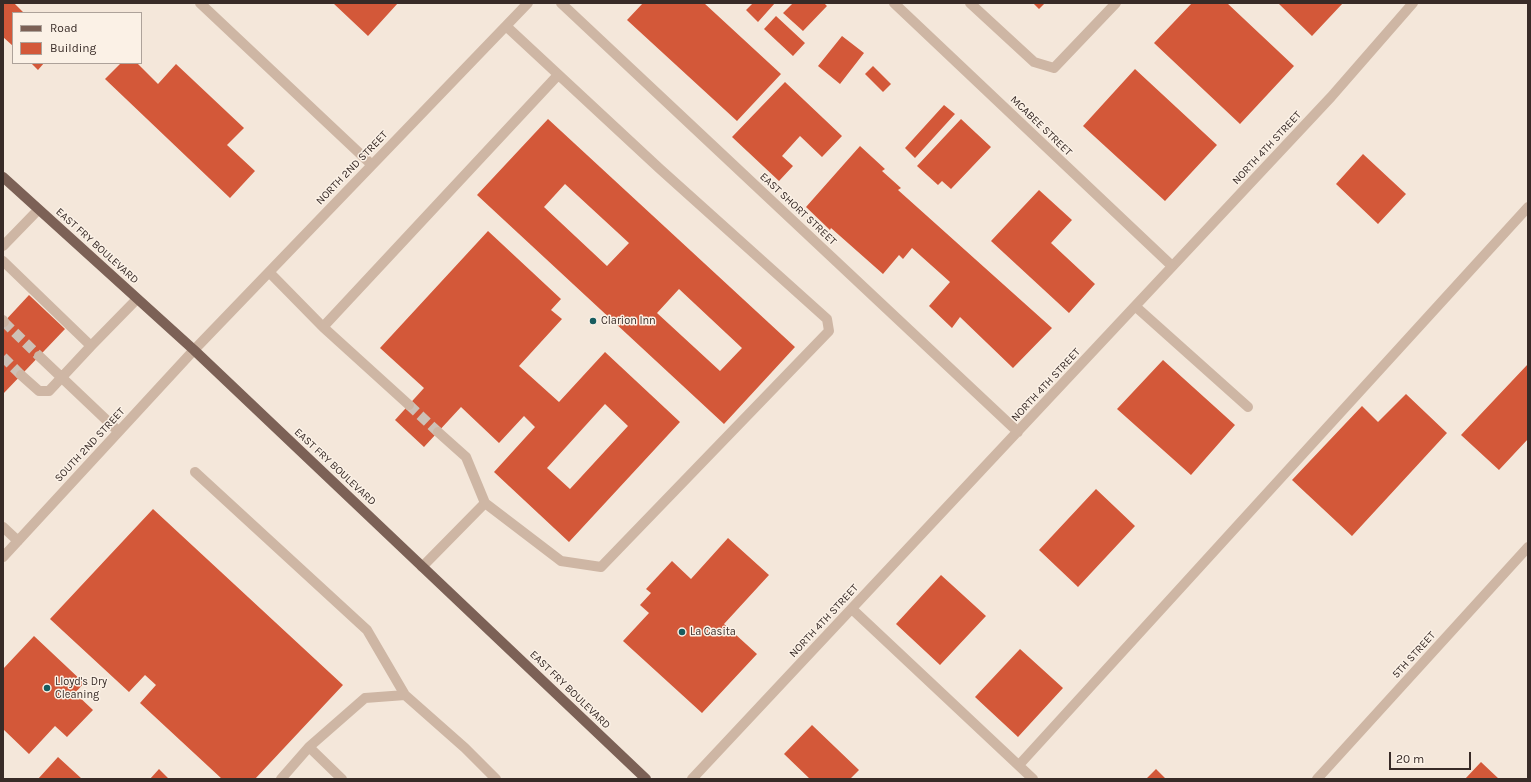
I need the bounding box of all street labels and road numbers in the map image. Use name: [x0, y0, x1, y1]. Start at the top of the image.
street label: MCABEE STREET: [1007, 93, 1075, 159]
street label: NORTH 4TH STREET: [1230, 109, 1304, 187]
street label: NORTH 2ND STREET: [313, 128, 391, 208]
street label: EAST SHORT STREET: [757, 170, 839, 248]
street label: EAST FRY BOULEVARD: [53, 205, 141, 287]
street label: NORTH 4TH STREET: [1009, 346, 1083, 424]
street label: SOUTH 2ND STREET: [52, 405, 128, 485]
street label: EAST FRY BOULEVARD: [291, 426, 379, 508]
street label: NORTH 4TH STREET: [787, 582, 861, 660]
street label: 5TH STREET: [1390, 629, 1438, 681]
street label: EAST FRY BOULEVARD: [527, 648, 613, 732]

